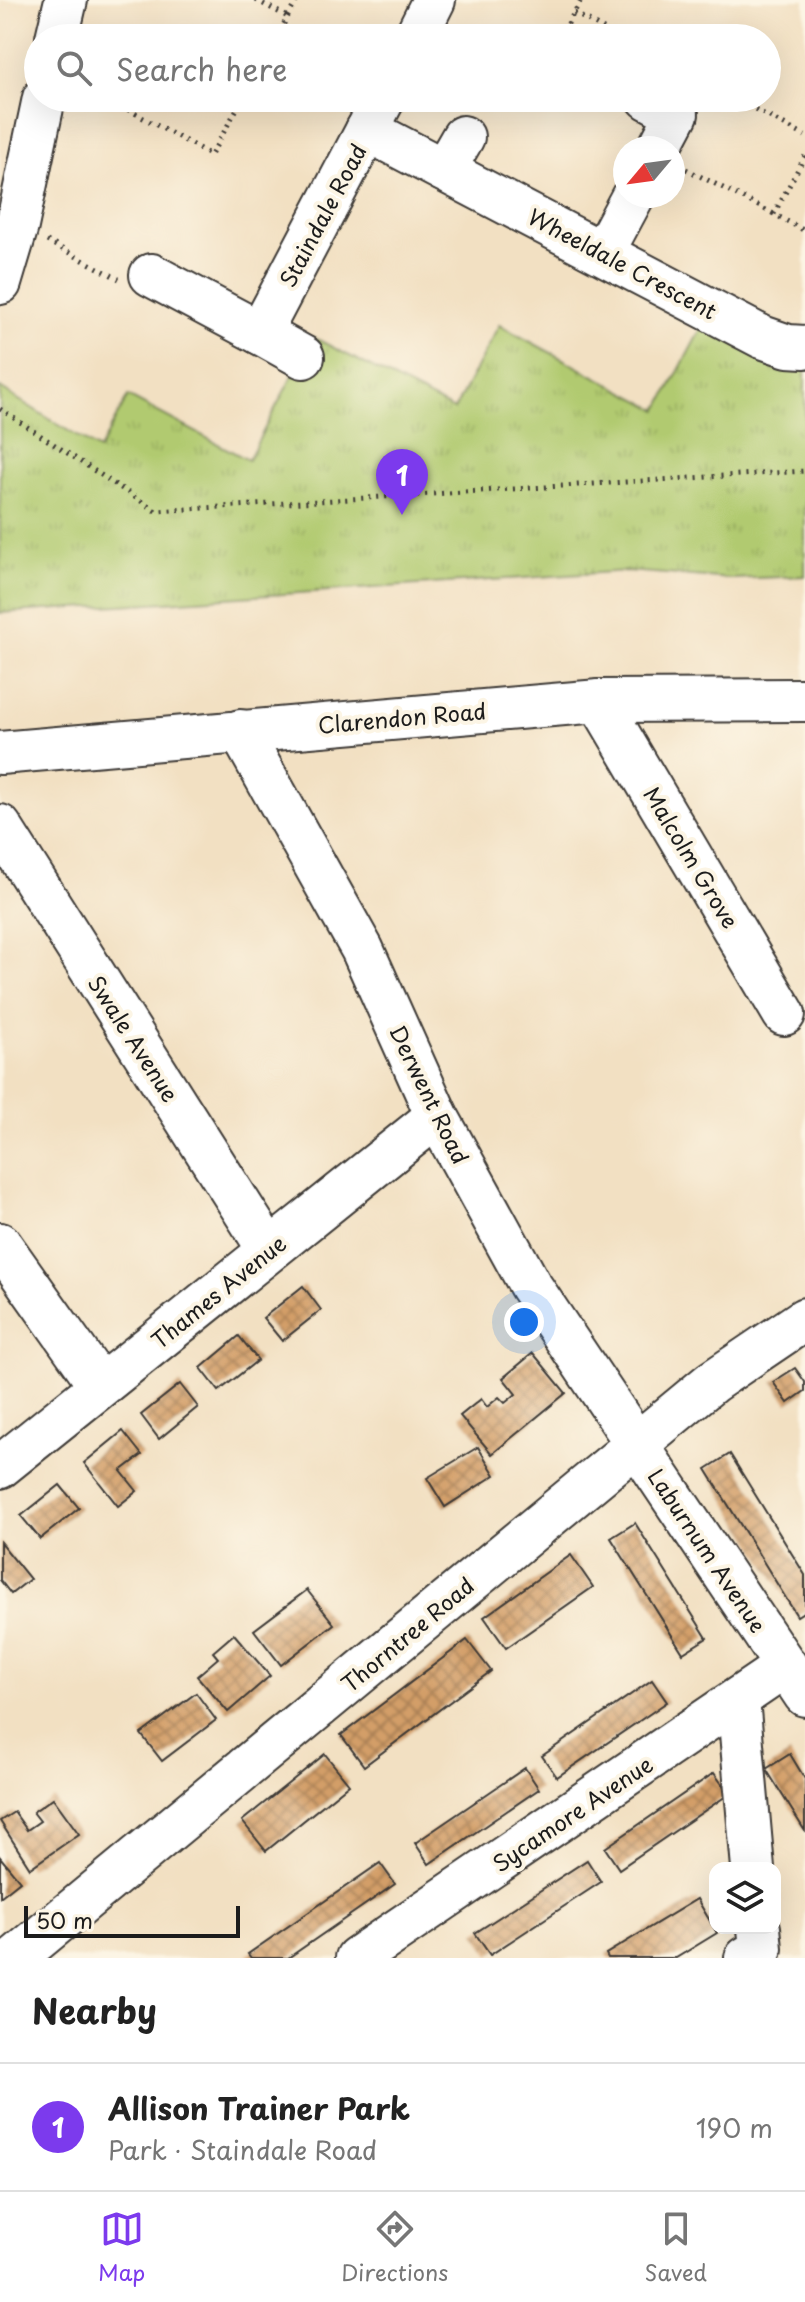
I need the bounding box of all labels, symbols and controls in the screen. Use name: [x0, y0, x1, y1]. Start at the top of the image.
search box: [24, 24, 781, 112]
icon: search: [52, 46, 96, 90]
text: Search here: [116, 46, 288, 91]
north arrow: [613, 136, 685, 208]
street label: Staindale Road: [270, 137, 374, 293]
street label: Wheeldale Crescent: [523, 199, 723, 327]
pin: 1: [376, 449, 428, 515]
street label: Clarendon Road: [317, 693, 487, 741]
street label: Malcolm Grove: [637, 780, 747, 934]
street label: Swale Avenue: [81, 968, 187, 1108]
street label: Derwent Road: [382, 1019, 478, 1169]
street label: Thames Avenue: [143, 1226, 293, 1356]
your location: [504, 1302, 544, 1342]
street label: Laburnum Avenue: [641, 1461, 775, 1639]
street label: Thorntree Road: [334, 1569, 480, 1699]
street label: Sycamore Avenue: [485, 1747, 659, 1879]
map controls: [709, 1862, 781, 1934]
button: layers: [709, 1862, 781, 1934]
scale bar: [24, 1902, 240, 1938]
text: 50 m: [36, 1903, 93, 1936]
text: Nearby: [32, 1984, 157, 2036]
text: Allison Trainer Park: [108, 2085, 410, 2130]
text: 1: [52, 2108, 64, 2147]
text: 190 m: [696, 2108, 773, 2147]
text: Park · Staindale Road: [108, 2130, 377, 2169]
tab: Map: [98, 2207, 145, 2288]
tab: Directions: [341, 2207, 448, 2288]
tab: Saved: [644, 2207, 707, 2288]

